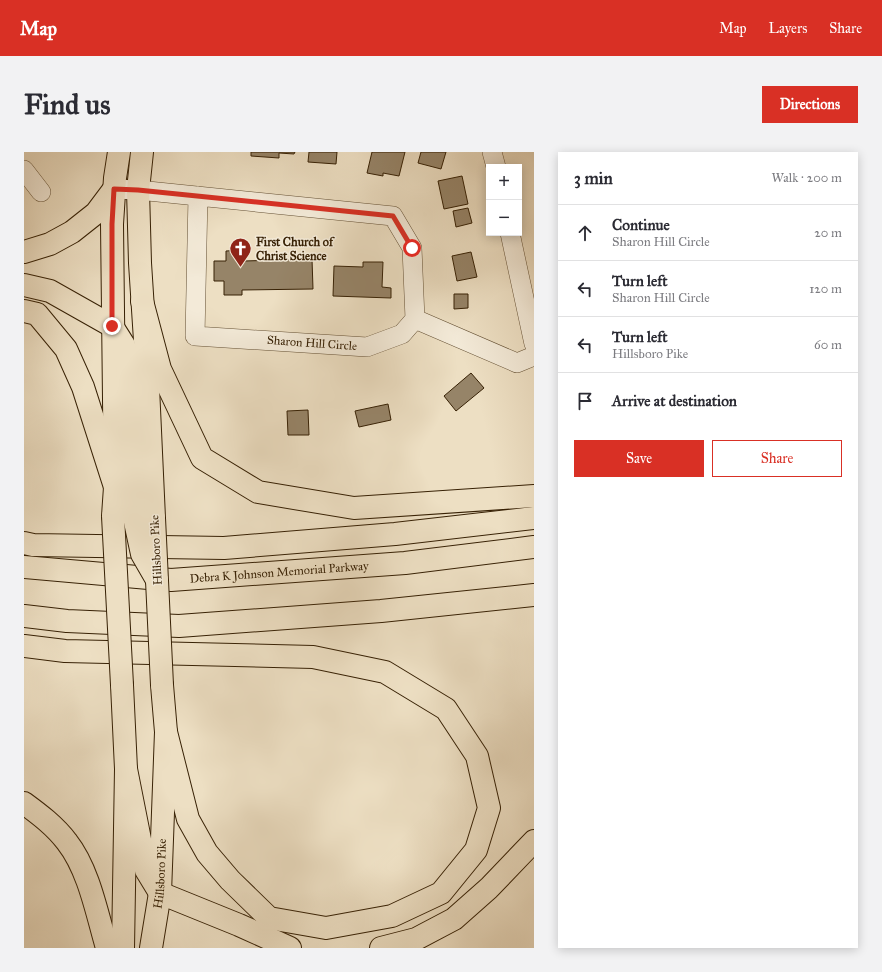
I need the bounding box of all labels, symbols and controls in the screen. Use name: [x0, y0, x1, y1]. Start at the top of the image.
text: Map: [20, 17, 57, 40]
text: Map: [719, 20, 747, 37]
text: Layers: [769, 20, 807, 37]
text: Share: [829, 20, 862, 37]
button: Directions: [762, 86, 858, 123]
text: Find us: [24, 87, 110, 122]
map controls: [486, 164, 522, 236]
button: +: [486, 164, 522, 200]
text: 3 min: [574, 168, 613, 189]
text: Walk · 200 m: [772, 170, 842, 186]
button: −: [486, 200, 522, 236]
text: Continue: [612, 216, 670, 234]
icon: ahead: [574, 222, 596, 244]
text: 20 m: [814, 225, 842, 241]
text: Sharon Hill Circle: [612, 234, 710, 250]
place label: First Church of Christ Science: [256, 235, 335, 263]
church icon: First Church of Christ Science: [227, 236, 253, 269]
route start: [403, 239, 421, 257]
text: Turn left: [612, 272, 668, 290]
icon: left: [574, 278, 596, 300]
text: 120 m: [809, 281, 842, 297]
text: Sharon Hill Circle: [612, 290, 710, 306]
route end: [103, 317, 121, 335]
text: Turn left: [612, 328, 668, 346]
street label: Sharon Hill Circle: [266, 333, 358, 353]
icon: left: [574, 334, 596, 356]
text: 60 m: [814, 337, 842, 353]
text: Hillsboro Pike: [612, 346, 688, 362]
icon: arrive: [574, 390, 596, 412]
text: Arrive at destination: [612, 392, 737, 410]
button: Save: [574, 440, 704, 477]
button: Share: [712, 440, 842, 477]
street label: Hillsboro Pike: [147, 515, 165, 585]
street label: Debra K Johnson Memorial Parkway: [189, 559, 369, 586]
street label: Hillsboro Pike: [151, 838, 169, 910]

